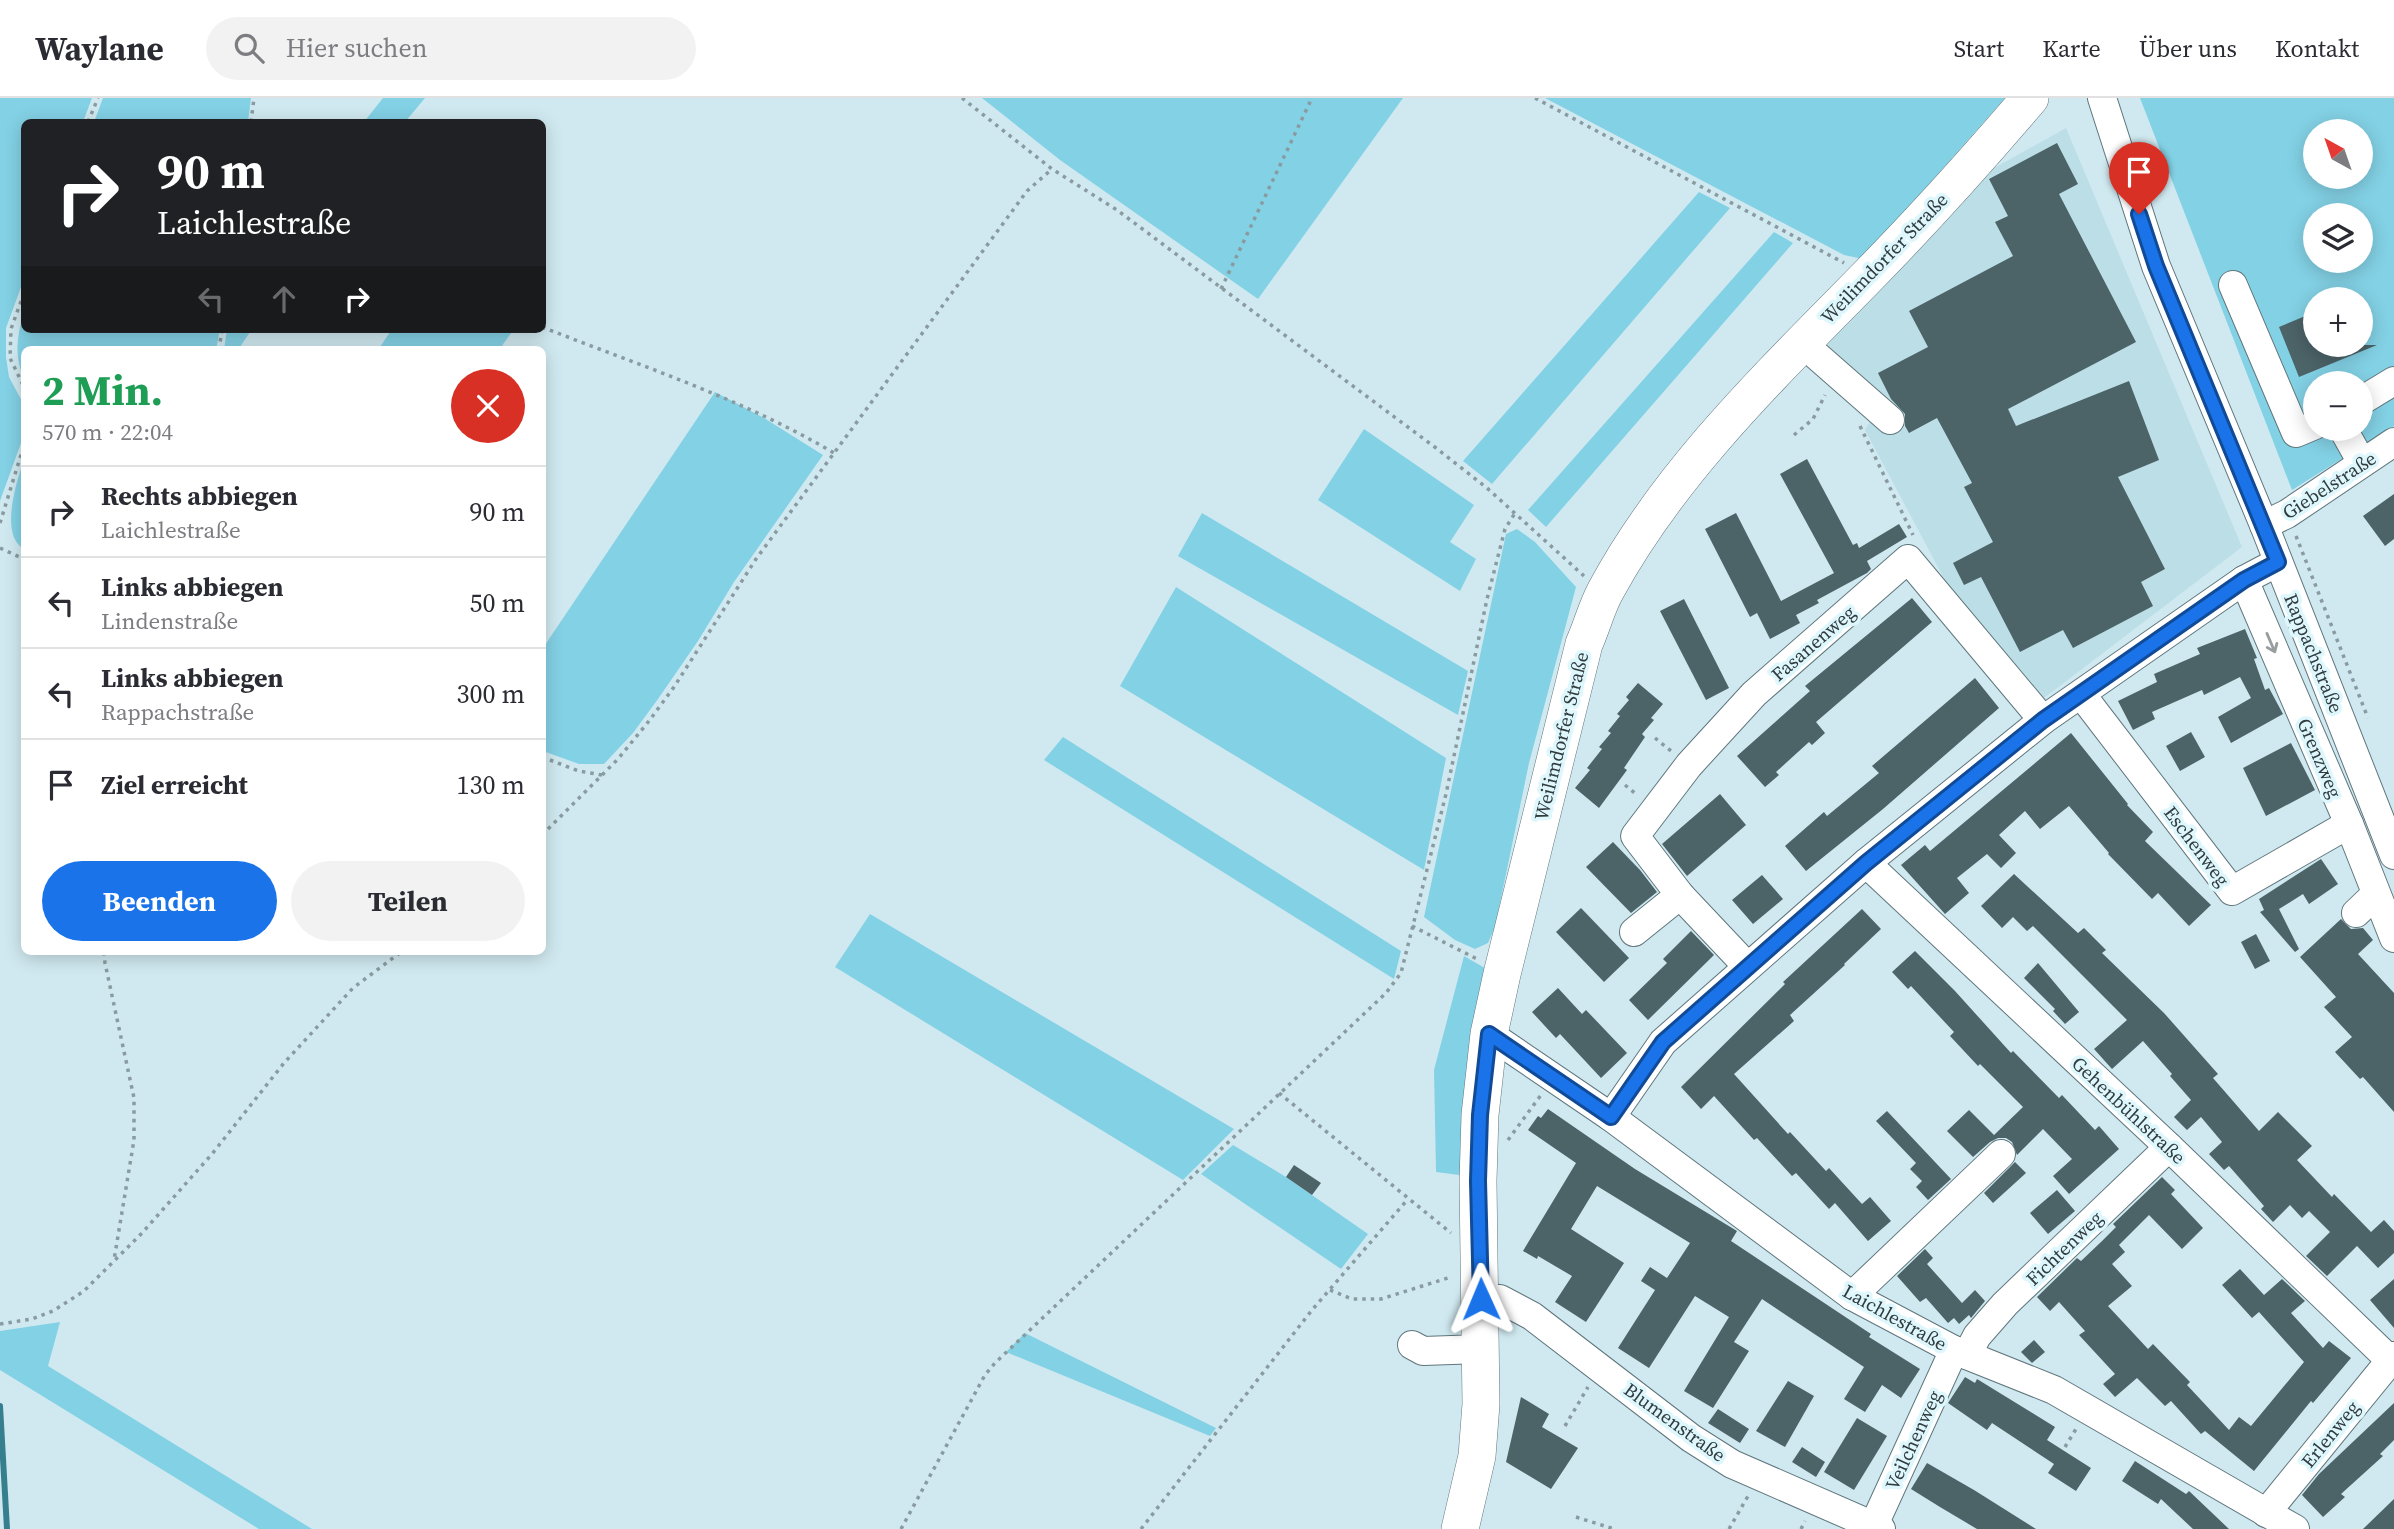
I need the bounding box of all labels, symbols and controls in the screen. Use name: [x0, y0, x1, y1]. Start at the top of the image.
search box: [206, 17, 696, 80]
text: Waylane: [35, 26, 164, 71]
icon: search: [230, 29, 268, 67]
text: Hier suchen: [286, 30, 428, 66]
text: Start: [1954, 32, 2004, 65]
text: Karte: [2042, 32, 2101, 65]
text: Über uns: [2139, 32, 2237, 65]
text: Kontakt: [2275, 32, 2359, 65]
north arrow: [2303, 119, 2373, 189]
map controls: [2303, 119, 2373, 441]
text: 90 m: [157, 137, 265, 204]
pin: [2109, 142, 2169, 214]
icon: right: [42, 147, 133, 238]
icon: arrive: [2120, 153, 2158, 191]
street label: Weilimdorfer Straße: [1815, 187, 1953, 329]
text: Laichlestraße: [157, 201, 351, 245]
button: layers: [2303, 203, 2373, 273]
icon: left: [192, 280, 230, 318]
icon: ahead: [265, 280, 303, 318]
icon: right: [338, 280, 376, 318]
button: +: [2303, 287, 2373, 357]
text: 2 Min.: [42, 361, 163, 419]
button: close: [451, 369, 525, 443]
button: −: [2303, 371, 2373, 441]
text: 570 m · 22:04: [42, 416, 173, 448]
street label: Giebelstraße: [2277, 445, 2381, 525]
text: Rechts abbiegen: [101, 478, 298, 514]
icon: right: [42, 493, 80, 531]
text: 90 m: [470, 494, 525, 530]
text: Laichlestraße: [101, 514, 241, 546]
text: Links abbiegen: [101, 569, 284, 605]
icon: left: [42, 584, 80, 622]
text: 50 m: [470, 585, 525, 621]
street label: Rappachstraße: [2278, 589, 2350, 717]
street label: Fasanenweg: [1765, 599, 1861, 687]
text: Lindenstraße: [101, 605, 238, 637]
one-way arrow: [2265, 631, 2278, 653]
street label: Weilimdorfer Straße: [1527, 649, 1595, 823]
text: Links abbiegen: [101, 660, 284, 696]
icon: left: [42, 675, 80, 713]
text: 300 m: [457, 676, 525, 712]
text: Rappachstraße: [101, 696, 254, 728]
street label: Grenzweg: [2292, 714, 2349, 802]
icon: arrive: [42, 766, 80, 804]
text: Ziel erreicht: [101, 767, 248, 803]
text: 130 m: [457, 767, 525, 803]
street label: Eschenweg: [2158, 800, 2236, 892]
button: Beenden: [42, 861, 277, 941]
button: Teilen: [291, 861, 525, 941]
street label: Gehenbühlstraße: [2066, 1050, 2192, 1170]
street label: Fichtenweg: [2020, 1205, 2108, 1291]
position arrow: [1444, 1262, 1518, 1336]
street label: Laichlestraße: [1838, 1278, 1952, 1356]
street label: Blumenstraße: [1619, 1376, 1731, 1468]
street label: Veilchenweg: [1879, 1386, 1948, 1494]
street label: Erlenweg: [2295, 1395, 2365, 1473]

